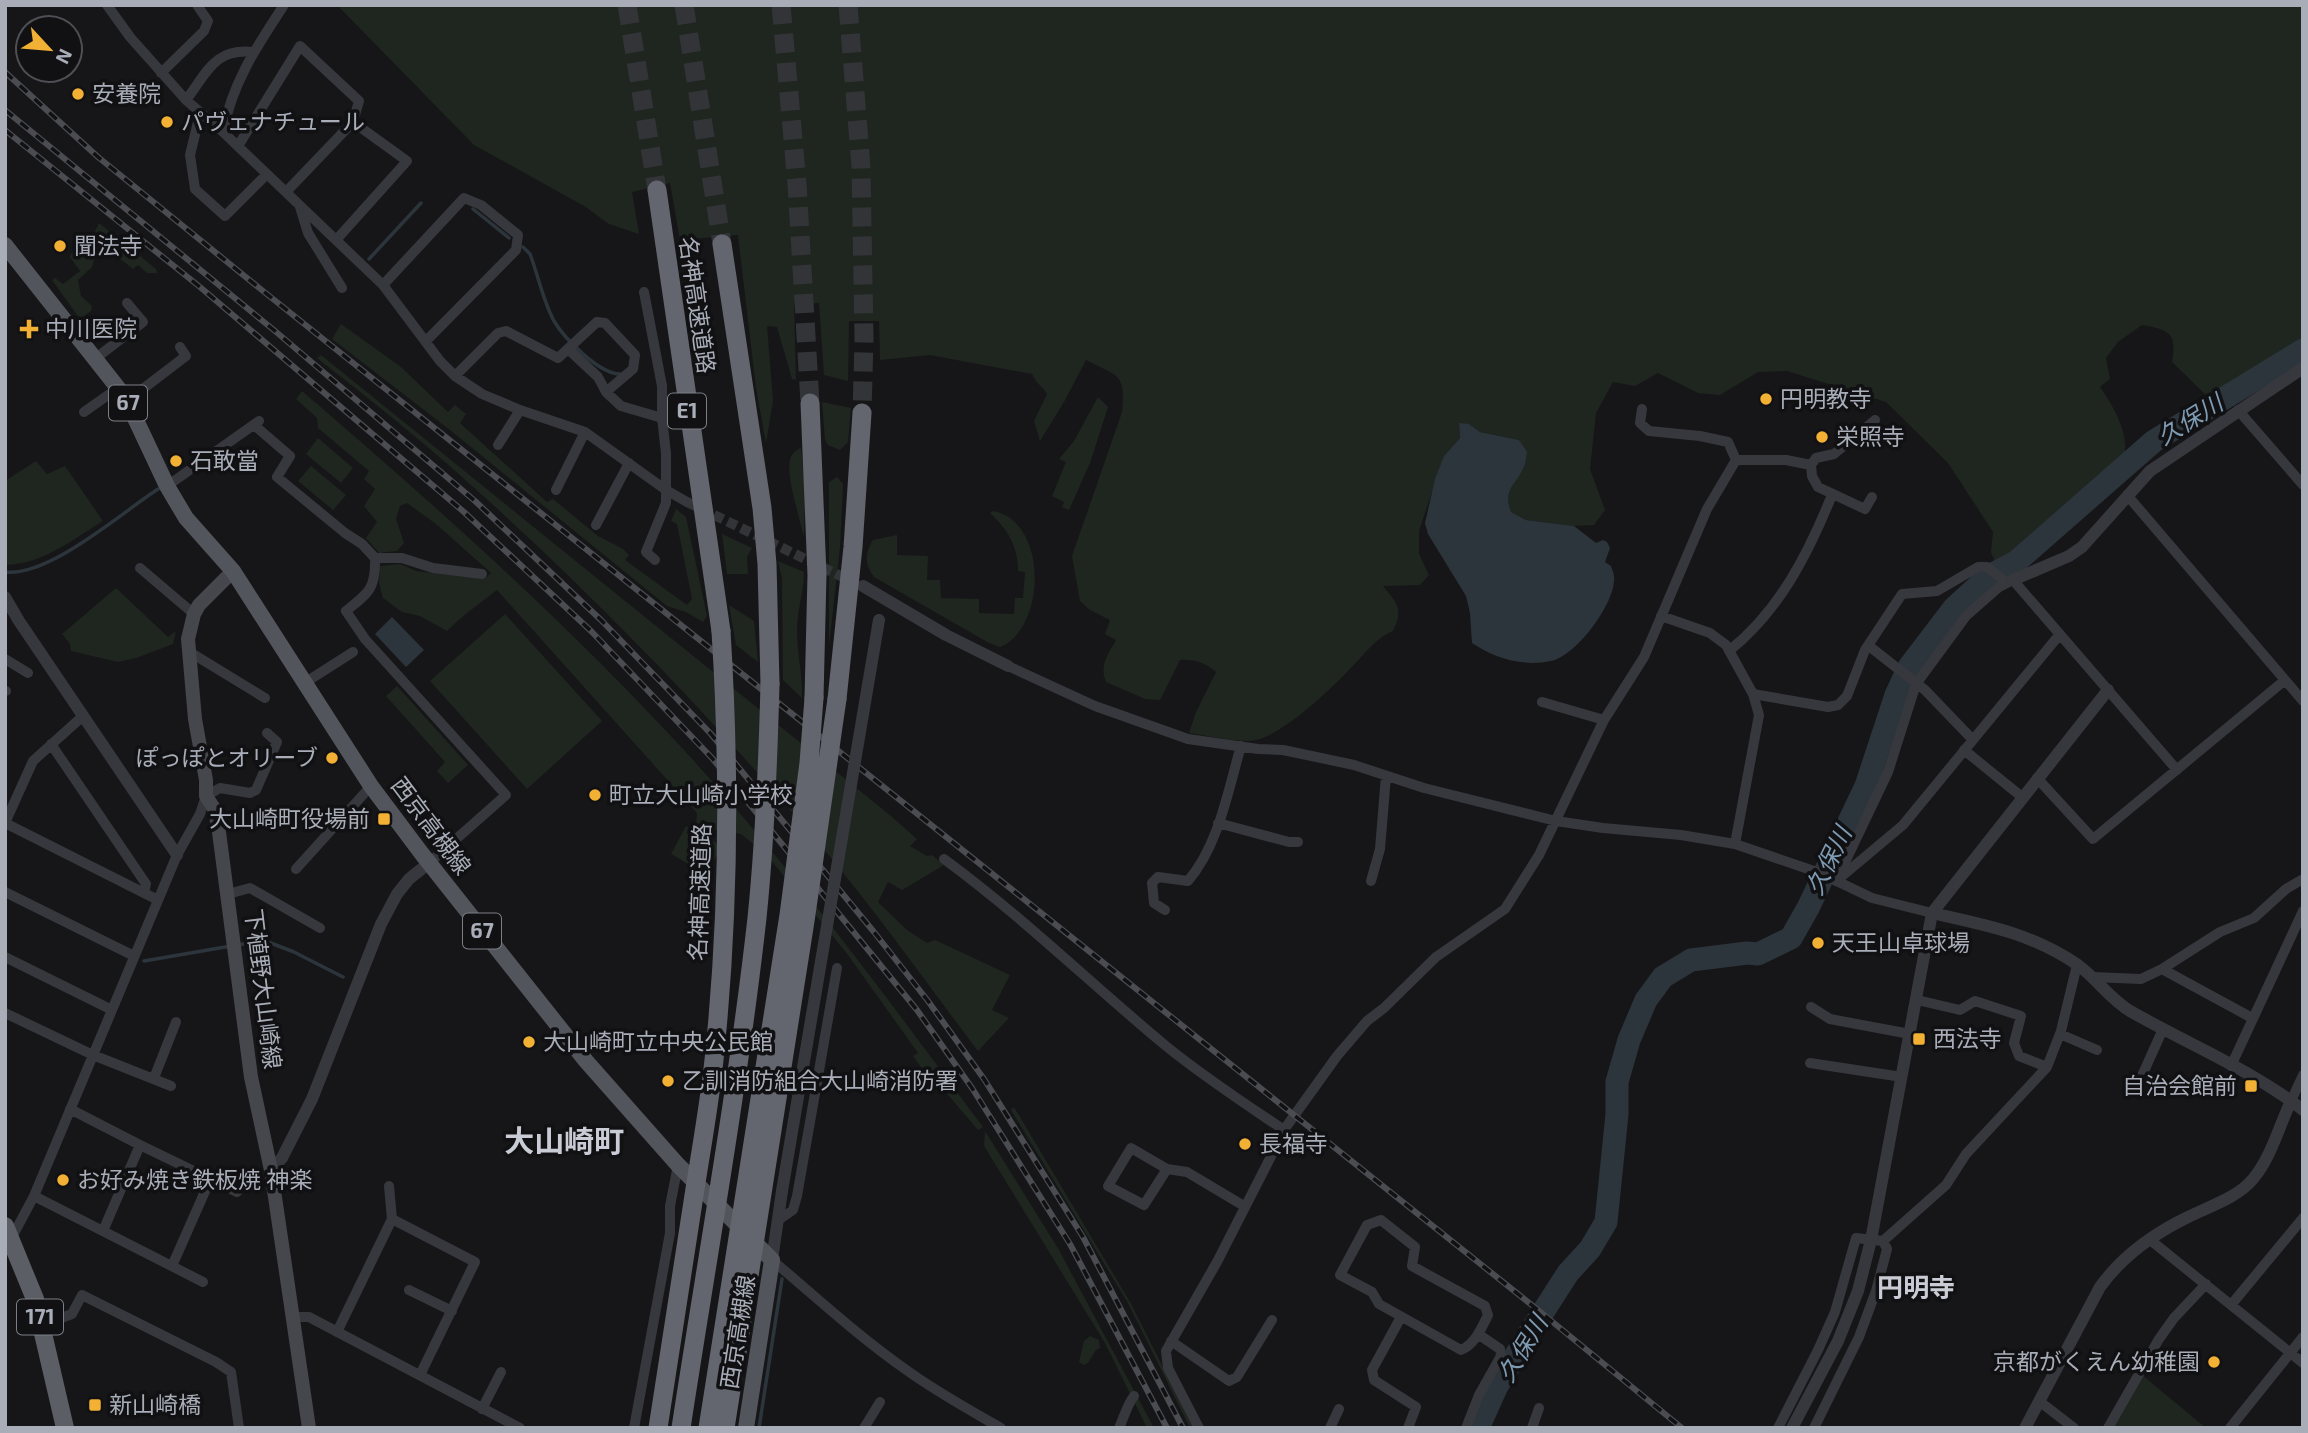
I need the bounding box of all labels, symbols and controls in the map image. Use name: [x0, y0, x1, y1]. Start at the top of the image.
north arrow: [14, 14, 84, 84]
text: N: [51, 45, 78, 68]
place label: 安養院: [92, 79, 161, 107]
marker: 安養院: [70, 86, 86, 102]
place label: パヴェナチュール: [181, 107, 365, 135]
marker: パヴェナチュール: [159, 114, 175, 130]
place label: 聞法寺: [74, 231, 143, 259]
street label: 名神高速道路: [675, 235, 721, 375]
marker: 聞法寺: [52, 238, 68, 254]
place label: 中川医院: [45, 314, 137, 342]
marker: 中川医院: [19, 319, 39, 339]
place label: 円明教寺: [1780, 384, 1872, 412]
road number: 67: [109, 386, 147, 420]
water label: 久保川: [2151, 386, 2230, 450]
marker: 円明教寺: [1758, 391, 1774, 407]
road number: E1: [668, 394, 706, 428]
place label: 栄照寺: [1836, 422, 1905, 450]
marker: 栄照寺: [1814, 429, 1830, 445]
place label: 石敢當: [190, 446, 259, 474]
marker: 石敢當: [168, 453, 184, 469]
place label: ぽっぽとオリーブ: [135, 743, 318, 771]
marker: ぽっぽとオリーブ: [324, 750, 340, 766]
street label: 西京高槻線: [386, 771, 478, 880]
place label: 町立大山崎小学校: [609, 780, 793, 808]
marker: 町立大山崎小学校: [587, 787, 603, 803]
place label: 大山崎町役場前: [209, 804, 370, 832]
marker: 大山崎町役場前: [376, 811, 392, 827]
water label: 久保川: [1799, 819, 1858, 899]
street label: 名神高速道路: [683, 823, 715, 961]
street label: 下植野大山崎線: [240, 907, 288, 1070]
road number: 67: [463, 914, 501, 948]
place label: 天王山卓球場: [1832, 928, 1970, 956]
marker: 天王山卓球場: [1810, 935, 1826, 951]
place label: 西法寺: [1933, 1024, 2002, 1052]
place label: 大山崎町立中央公民館: [543, 1027, 773, 1055]
marker: 西法寺: [1911, 1031, 1927, 1047]
marker: 大山崎町立中央公民館: [521, 1034, 537, 1050]
place label: 乙訓消防組合大山崎消防署: [682, 1066, 958, 1094]
place label: 自治会館前: [2122, 1071, 2237, 1099]
marker: 乙訓消防組合大山崎消防署: [660, 1073, 676, 1089]
marker: 自治会館前: [2243, 1078, 2259, 1094]
district label: 大山崎町: [504, 1122, 624, 1158]
place label: 長福寺: [1259, 1129, 1328, 1157]
marker: 長福寺: [1237, 1136, 1253, 1152]
place label: お好み焼き鉄板焼 神楽: [77, 1165, 312, 1193]
marker: お好み焼き鉄板焼 神楽: [55, 1172, 71, 1188]
district label: 円明寺: [1877, 1271, 1955, 1302]
street label: 西京高槻線: [714, 1273, 760, 1391]
road number: 171: [17, 1300, 63, 1334]
water label: 久保川: [1491, 1307, 1554, 1387]
place label: 京都がくえん幼稚園: [1993, 1347, 2200, 1375]
marker: 京都がくえん幼稚園: [2206, 1354, 2222, 1370]
place label: 新山崎橋: [109, 1390, 201, 1418]
marker: 新山崎橋: [87, 1397, 103, 1413]

